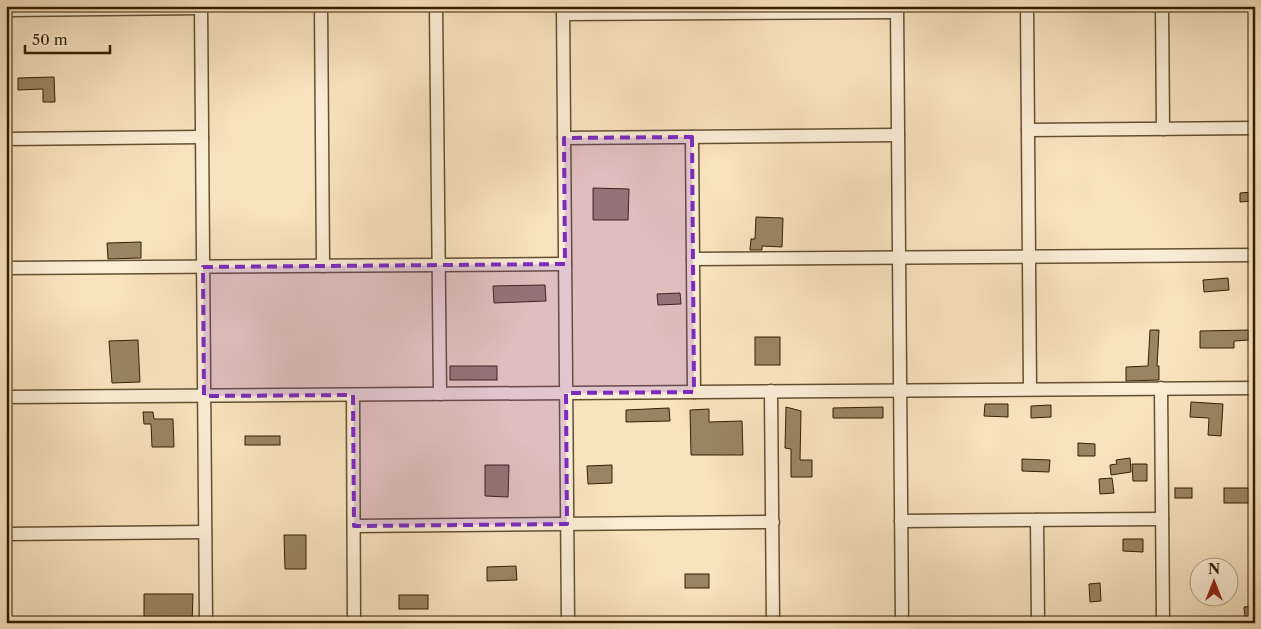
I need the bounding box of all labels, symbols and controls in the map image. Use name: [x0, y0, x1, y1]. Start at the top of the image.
scale bar: [25, 22, 110, 54]
text: 50 m: [32, 30, 68, 49]
north arrow: [1188, 556, 1238, 606]
text: N: [1208, 560, 1220, 578]

